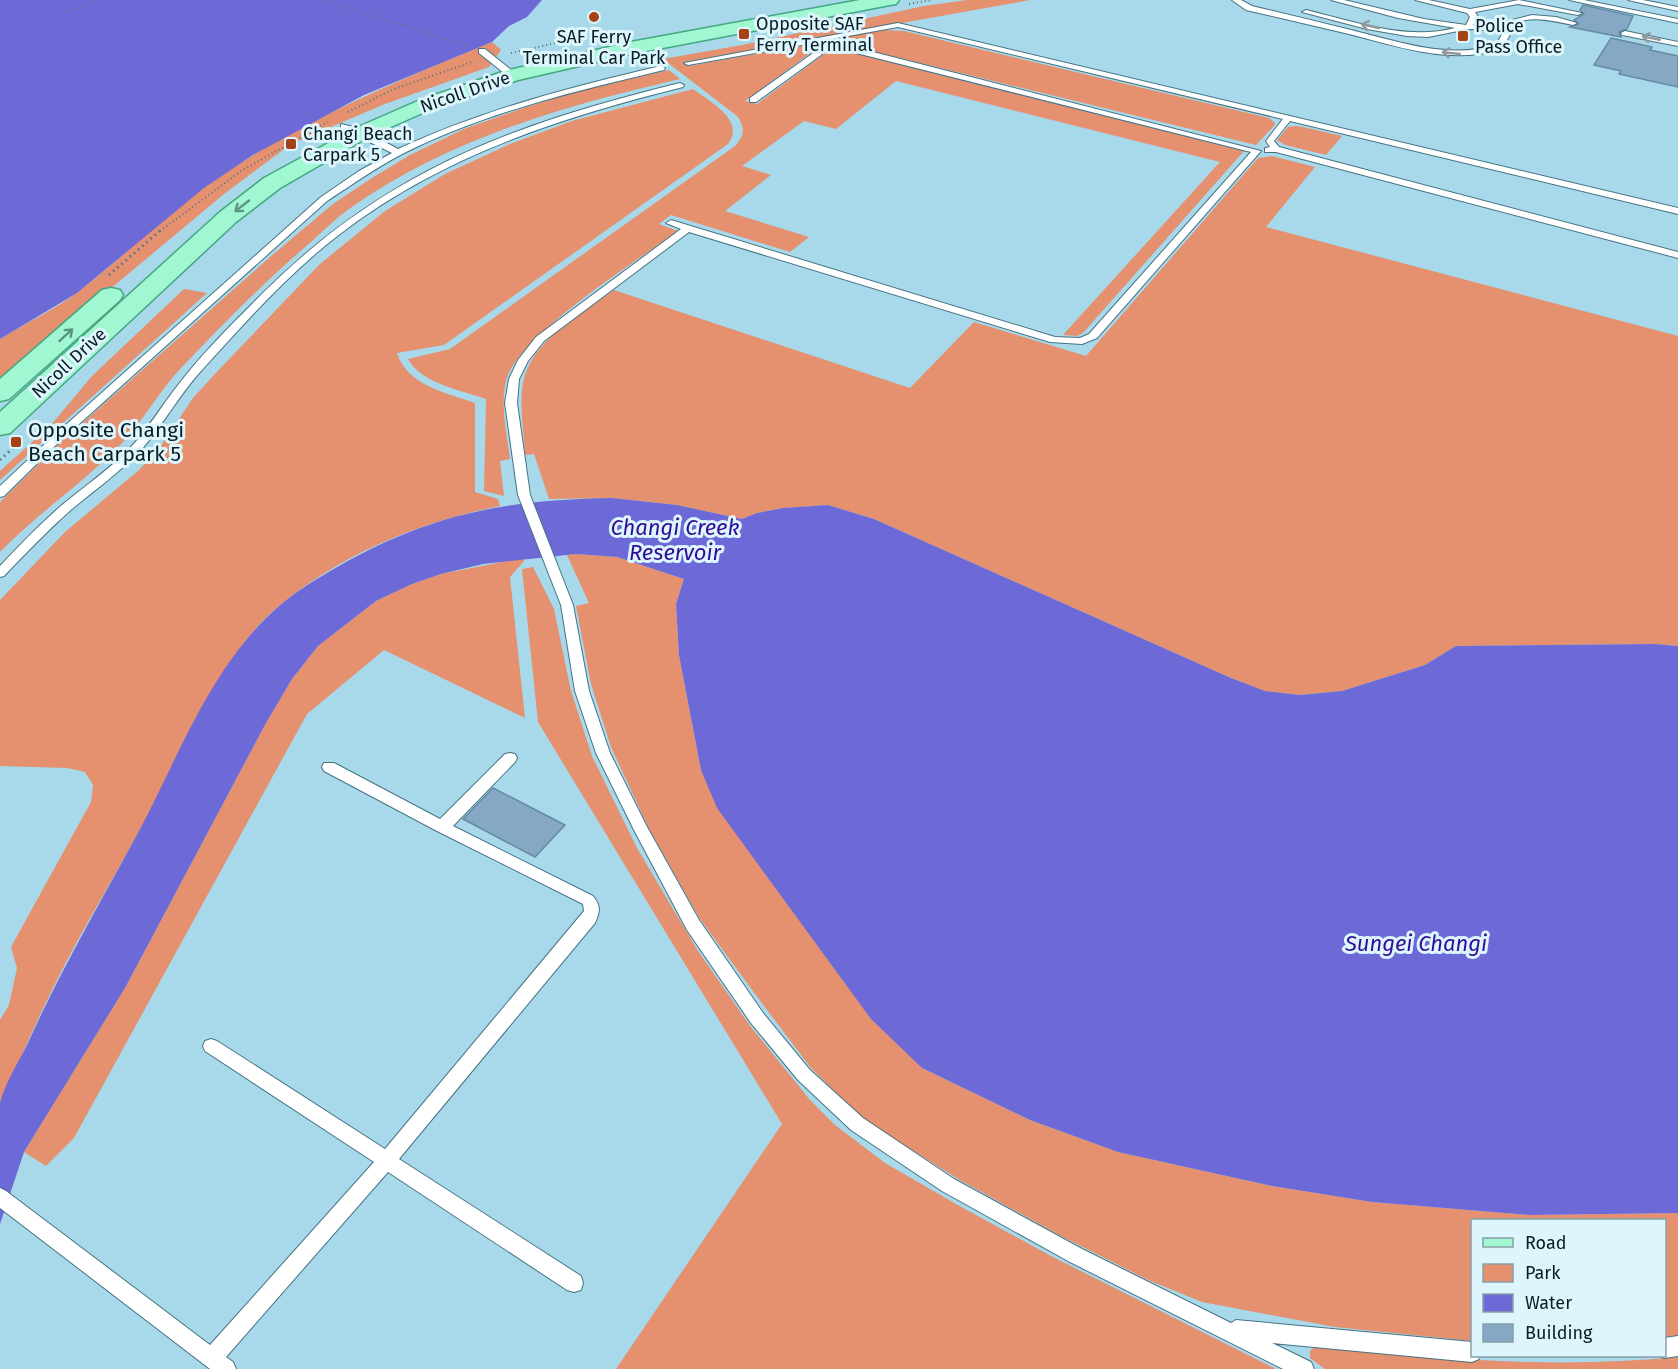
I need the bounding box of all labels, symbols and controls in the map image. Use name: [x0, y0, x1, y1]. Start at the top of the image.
marker: SAF Ferry Terminal Car Park: [587, 10, 601, 24]
place label: Opposite SAF Ferry Terminal: [756, 13, 873, 56]
place label: Police Pass Office: [1475, 15, 1562, 58]
one-way arrow: [1361, 20, 1380, 32]
place label: SAF Ferry Terminal Car Park: [523, 26, 666, 69]
marker: Opposite SAF Ferry Terminal: [737, 27, 751, 41]
marker: Police Pass Office: [1456, 29, 1470, 43]
one-way arrow: [1642, 32, 1662, 43]
one-way arrow: [1441, 47, 1461, 58]
street label: Nicoll Drive: [417, 66, 513, 118]
place label: Changi Beach Carpark 5: [303, 123, 413, 166]
marker: Changi Beach Carpark 5: [284, 137, 298, 151]
one-way arrow: [234, 200, 250, 213]
street label: Nicoll Drive: [27, 323, 111, 403]
one-way arrow: [58, 328, 73, 342]
place label: Opposite Changi Beach Carpark 5: [28, 417, 184, 467]
marker: Opposite Changi Beach Carpark 5: [9, 435, 23, 449]
water label: Changi Creek Reservoir: [611, 514, 739, 566]
water label: Sungei Changi: [1344, 930, 1487, 957]
legend: [1471, 1219, 1666, 1357]
text: Road: [1525, 1232, 1567, 1254]
text: Park: [1525, 1262, 1561, 1284]
text: Water: [1525, 1292, 1572, 1314]
text: Building: [1525, 1322, 1593, 1344]

